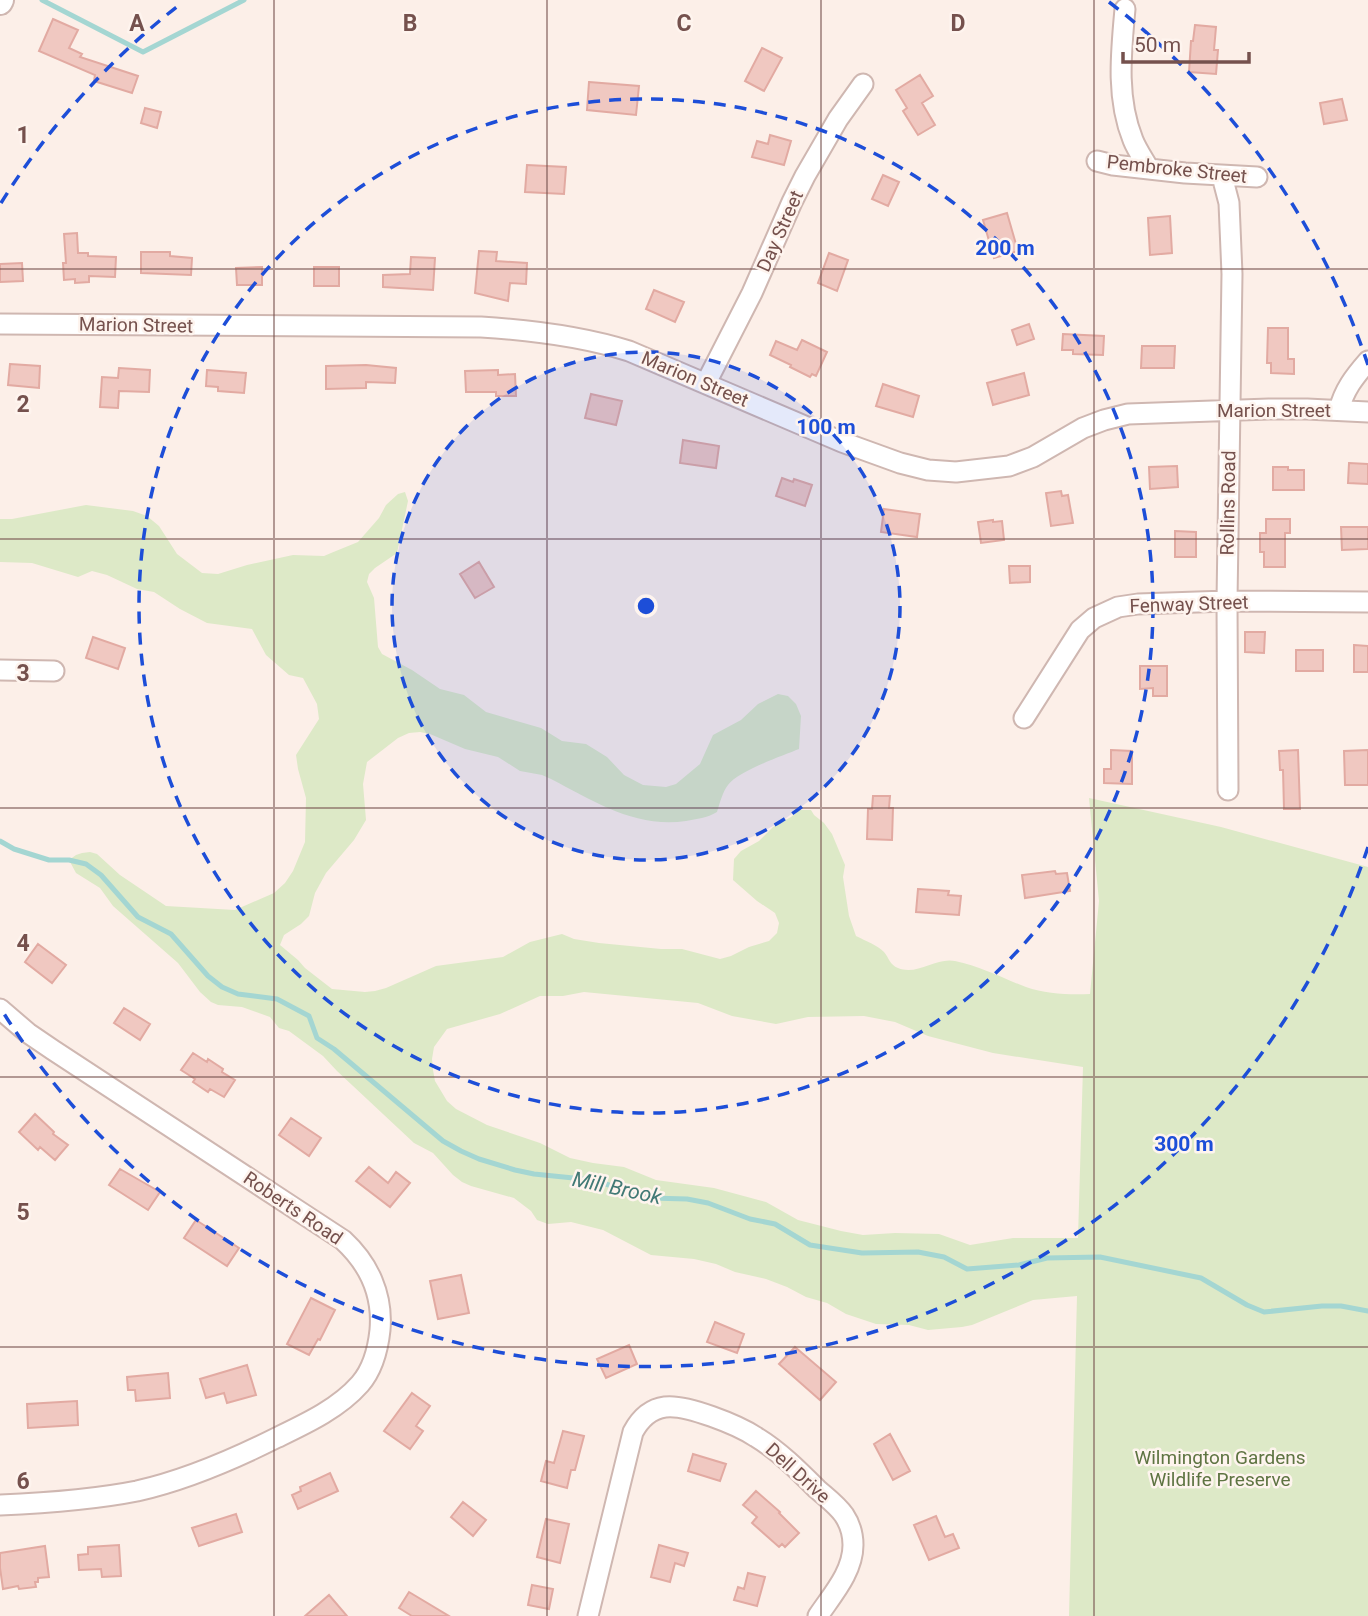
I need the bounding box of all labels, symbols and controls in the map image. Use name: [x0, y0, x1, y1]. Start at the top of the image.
text: A: [129, 10, 145, 37]
text: B: [403, 10, 417, 37]
text: C: [676, 10, 692, 37]
text: D: [951, 10, 965, 37]
scale bar: [1123, 21, 1249, 65]
text: 50 m: [1134, 33, 1181, 57]
text: 1: [16, 122, 30, 149]
street label: Pembroke Street: [1106, 150, 1248, 188]
street label: Day Street: [752, 187, 808, 275]
text: 200 m: [975, 236, 1035, 260]
street label: Marion Street: [79, 313, 193, 337]
street label: Marion Street: [638, 346, 752, 412]
text: 2: [16, 391, 30, 418]
street label: Marion Street: [1217, 399, 1331, 422]
text: 100 m: [796, 415, 856, 439]
street label: Rollins Road: [1216, 450, 1240, 556]
street label: Fenway Street: [1129, 590, 1249, 618]
centre of rings: [634, 594, 658, 618]
text: 3: [16, 660, 30, 687]
text: 4: [16, 930, 30, 957]
text: 300 m: [1154, 1132, 1214, 1156]
street label: Roberts Road: [239, 1166, 347, 1250]
water label: Mill Brook: [570, 1167, 665, 1209]
text: 5: [16, 1199, 30, 1226]
street label: Dell Drive: [761, 1438, 835, 1508]
park label: Wilmington Gardens Wildlife Preserve: [1134, 1446, 1306, 1491]
text: 6: [16, 1468, 30, 1495]

